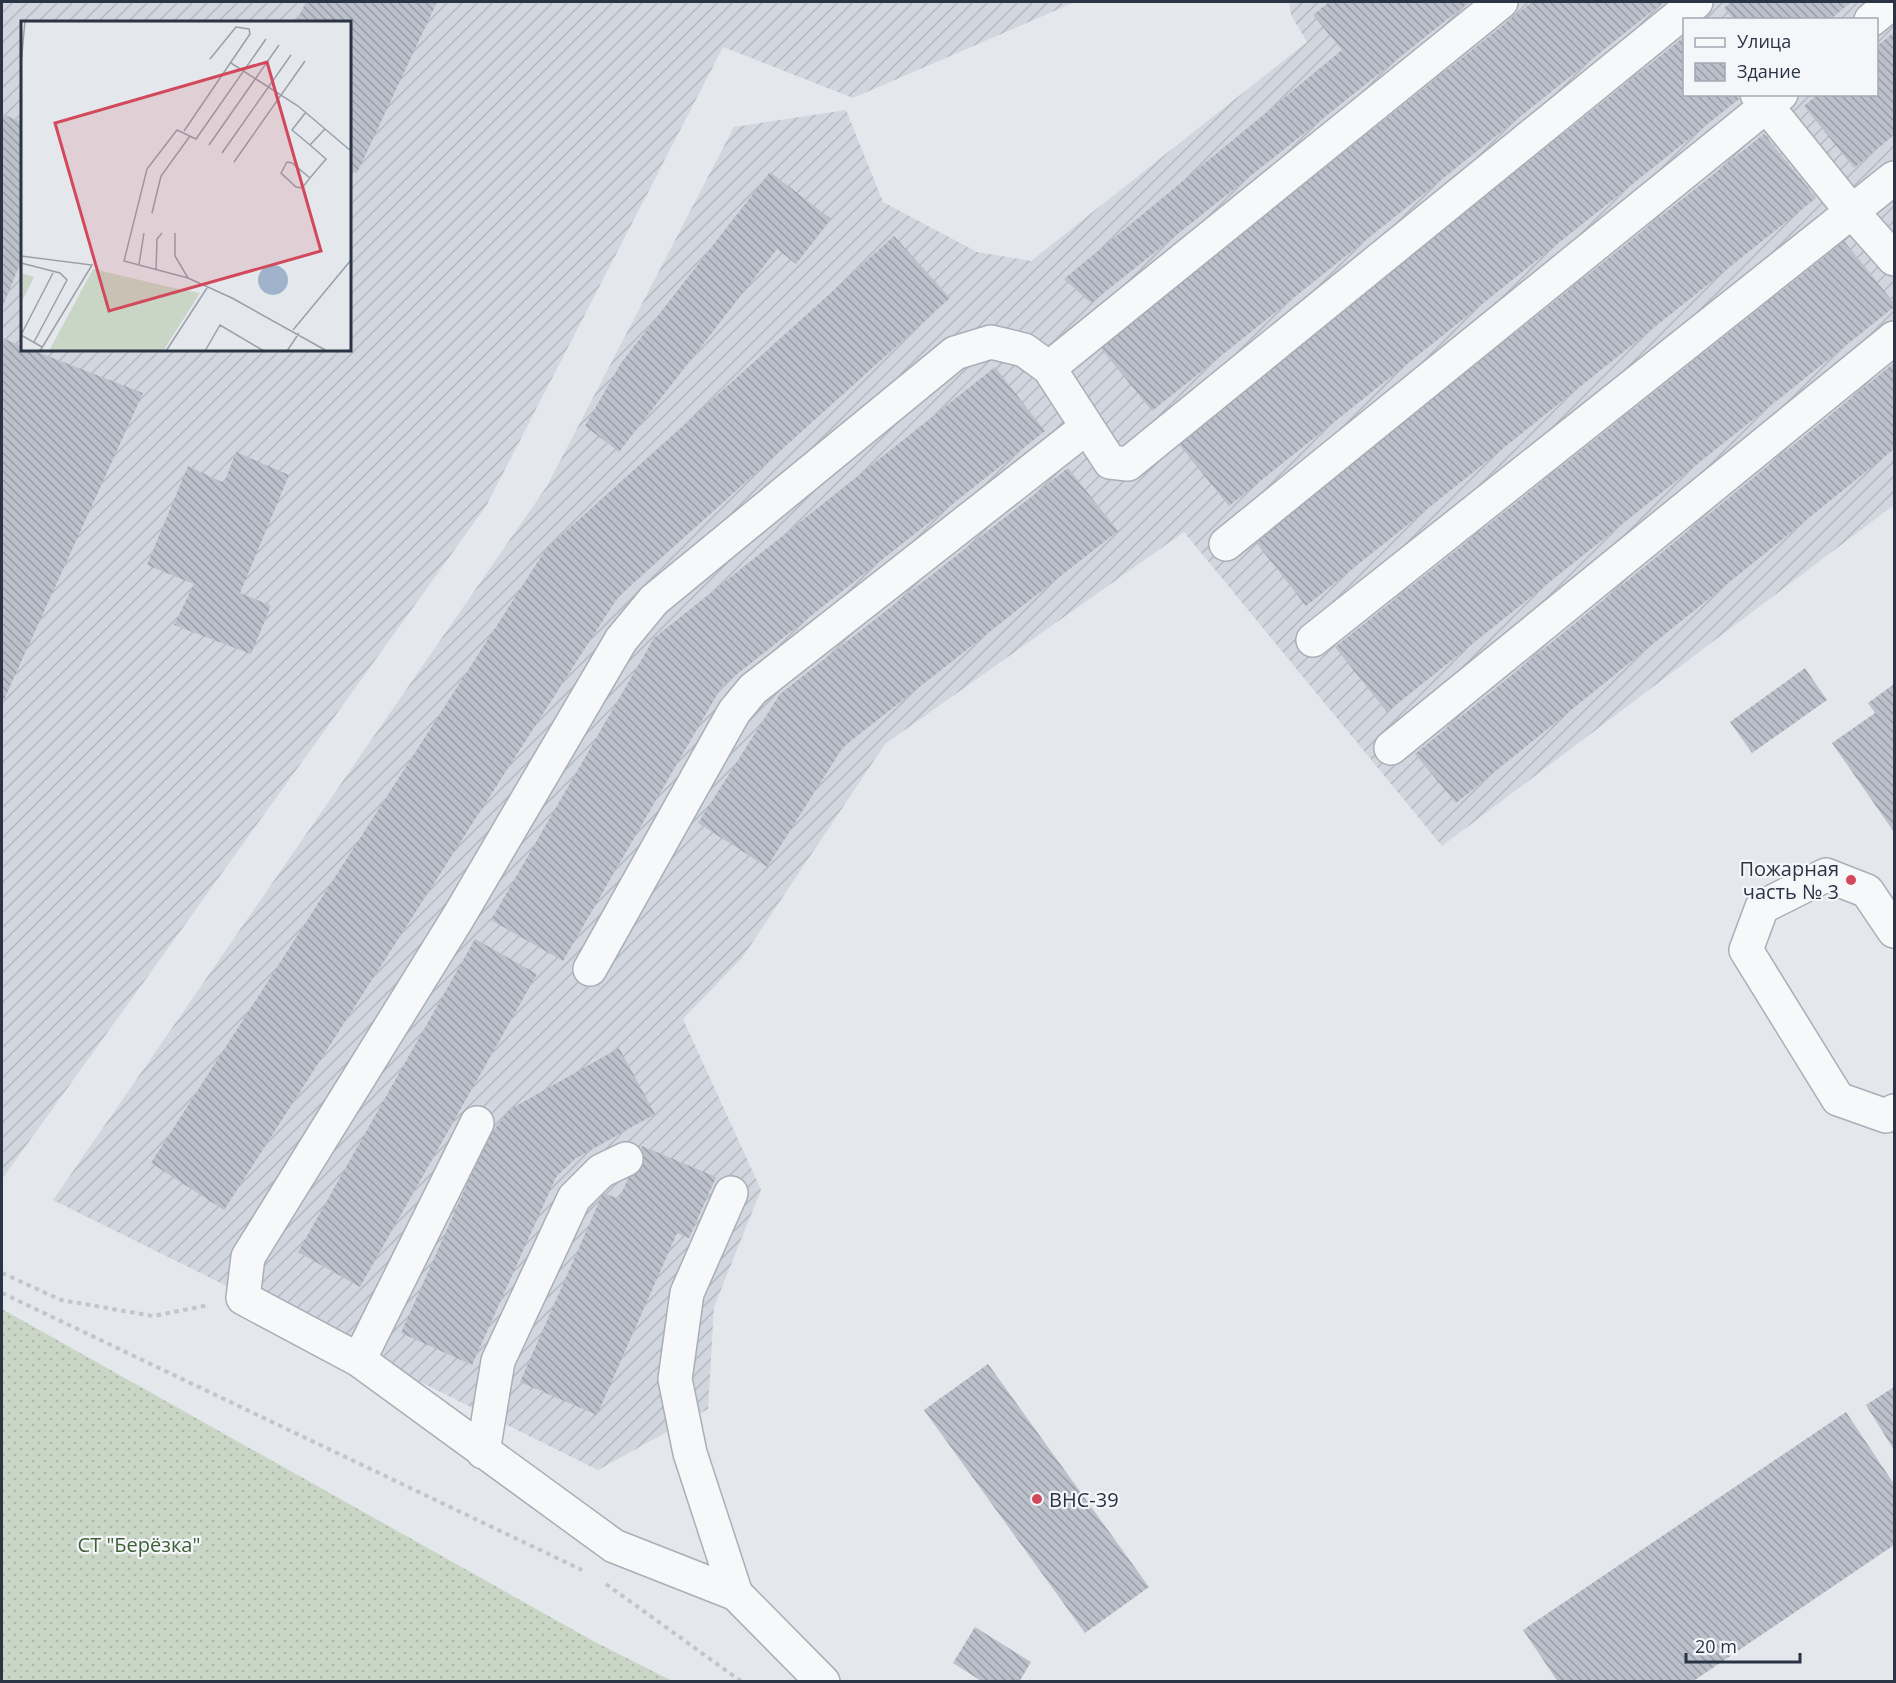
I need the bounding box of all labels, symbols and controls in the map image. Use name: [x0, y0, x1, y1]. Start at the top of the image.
legend: [1683, 18, 1878, 96]
inset map: [21, 21, 351, 351]
text: Улица: [1737, 29, 1791, 53]
text: Здание: [1737, 59, 1801, 83]
place label: Пожарная часть № 3: [1740, 855, 1839, 905]
marker: Пожарная часть № 3: [1844, 873, 1858, 887]
place label: ВНС-39: [1049, 1486, 1119, 1513]
marker: ВНС-39: [1030, 1492, 1044, 1506]
park label: СТ "Берёзка": [78, 1531, 200, 1558]
scale bar: [1686, 1626, 1800, 1664]
text: 20 m: [1695, 1634, 1737, 1658]

